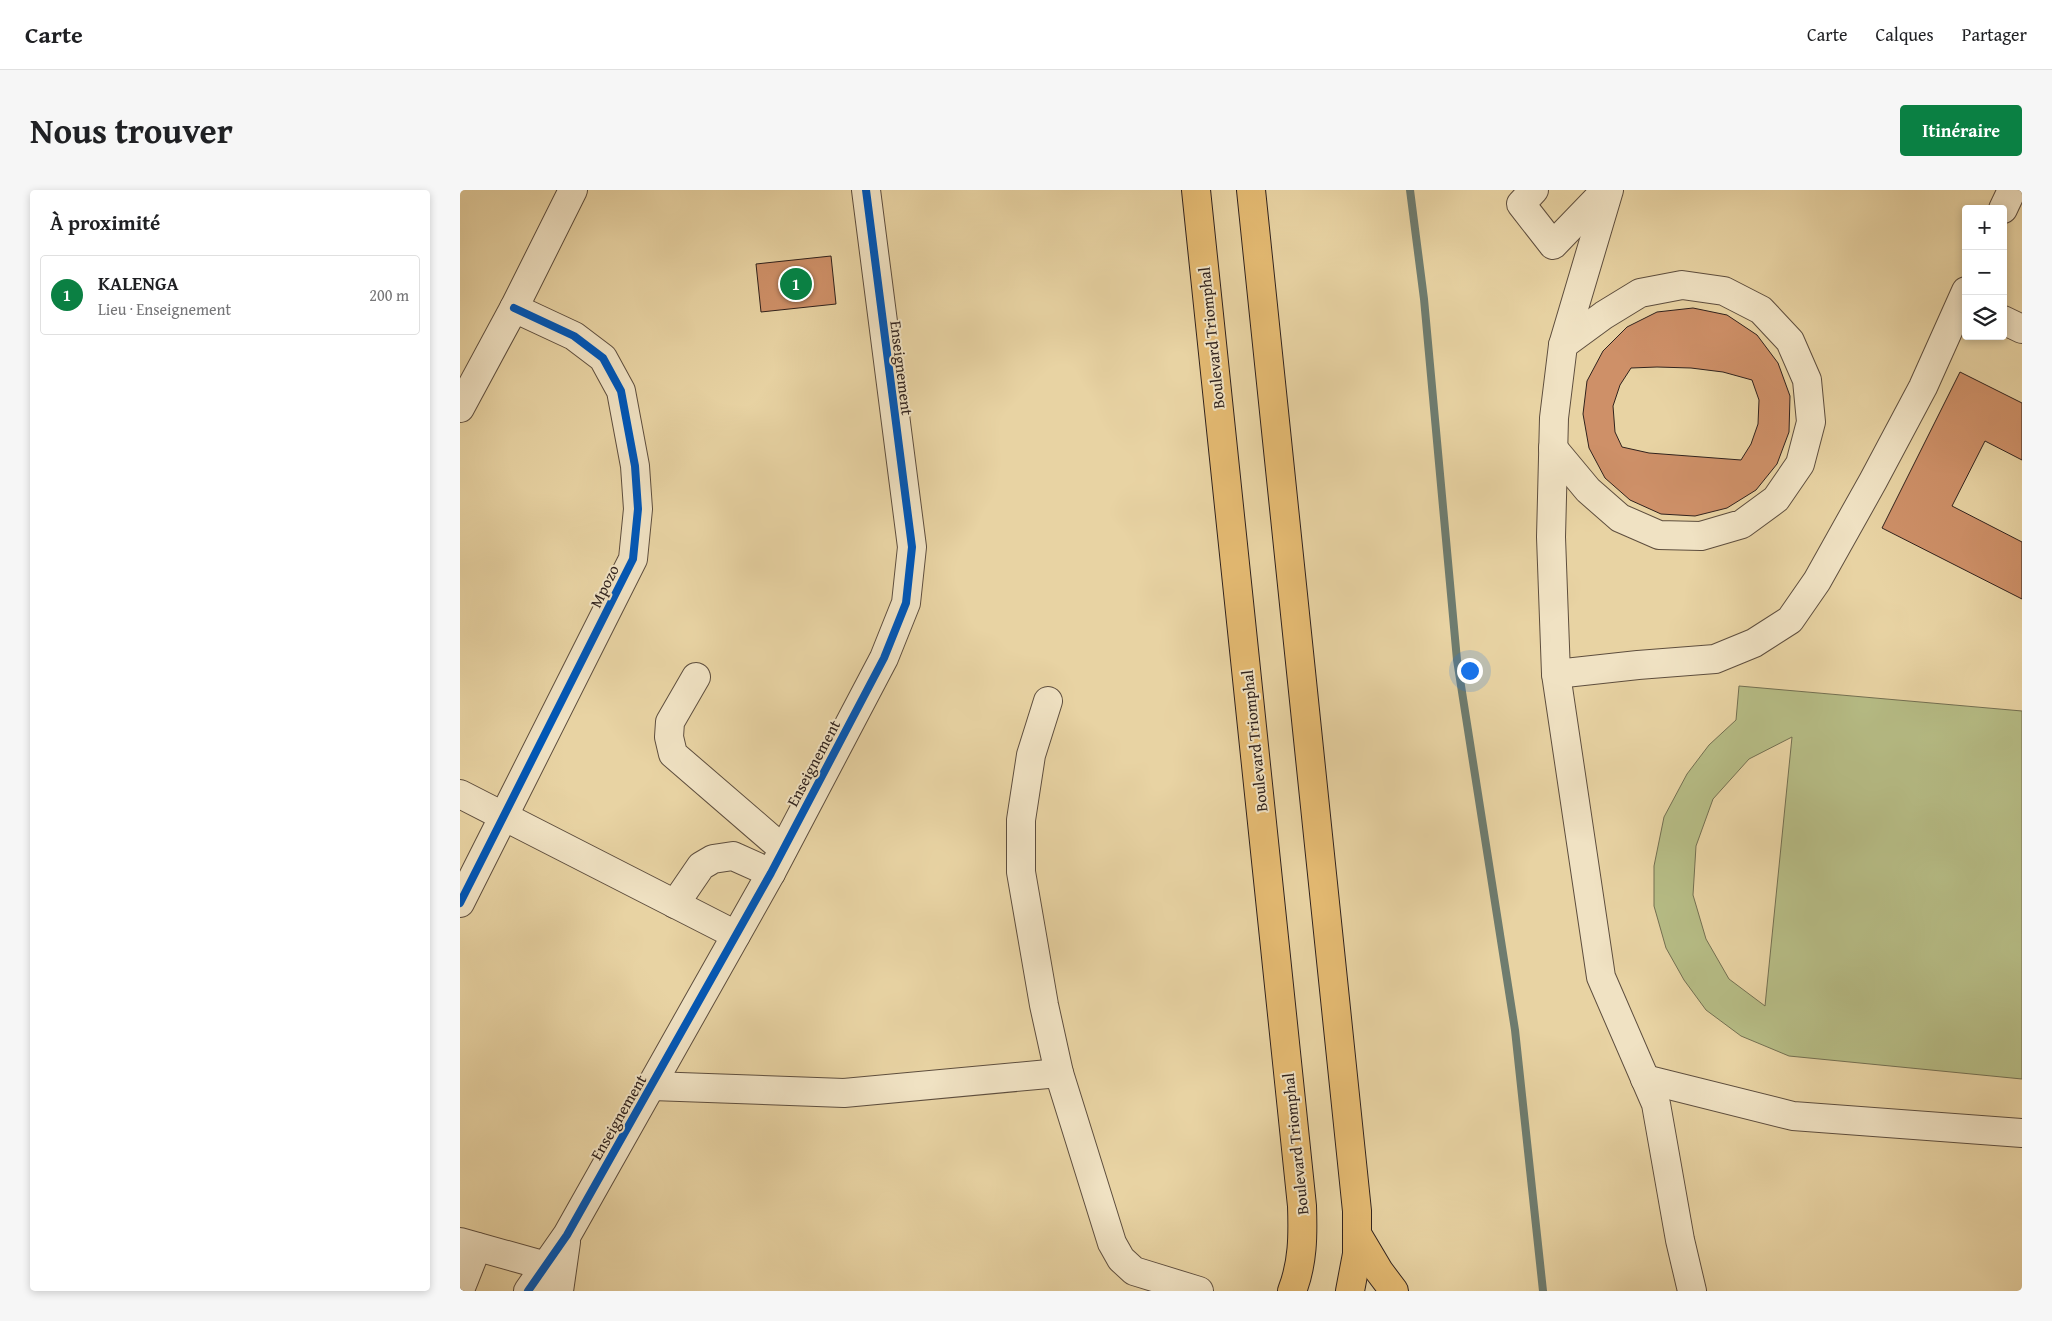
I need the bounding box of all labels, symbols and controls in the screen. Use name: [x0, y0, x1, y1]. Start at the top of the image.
text: Carte: [25, 17, 83, 52]
text: Carte: [1807, 21, 1848, 48]
text: Calques: [1876, 21, 1934, 48]
text: Partager: [1962, 21, 2027, 48]
text: Nous trouver: [30, 105, 233, 156]
button: Itinéraire: [1900, 105, 2022, 156]
map controls: [1962, 205, 2007, 340]
button: +: [1962, 205, 2007, 250]
text: À proximité: [50, 207, 160, 238]
button: −: [1962, 250, 2007, 295]
pin: 1: [780, 265, 812, 303]
street label: Boulevard Triomphal: [1192, 265, 1230, 410]
text: KALENGA: [98, 269, 179, 297]
text: 1: [63, 283, 71, 307]
text: 200 m: [369, 283, 409, 307]
button: layers: [1962, 295, 2007, 340]
text: Lieu · Enseignement: [98, 297, 231, 321]
street label: Enseignement: [884, 319, 920, 417]
street label: Mpozo: [583, 560, 625, 612]
your location: [1457, 658, 1483, 684]
street label: Boulevard Triomphal: [1235, 668, 1273, 813]
street label: Enseignement: [780, 715, 846, 811]
street label: Enseignement: [584, 1070, 652, 1164]
street label: Boulevard Triomphal: [1276, 1071, 1314, 1216]

